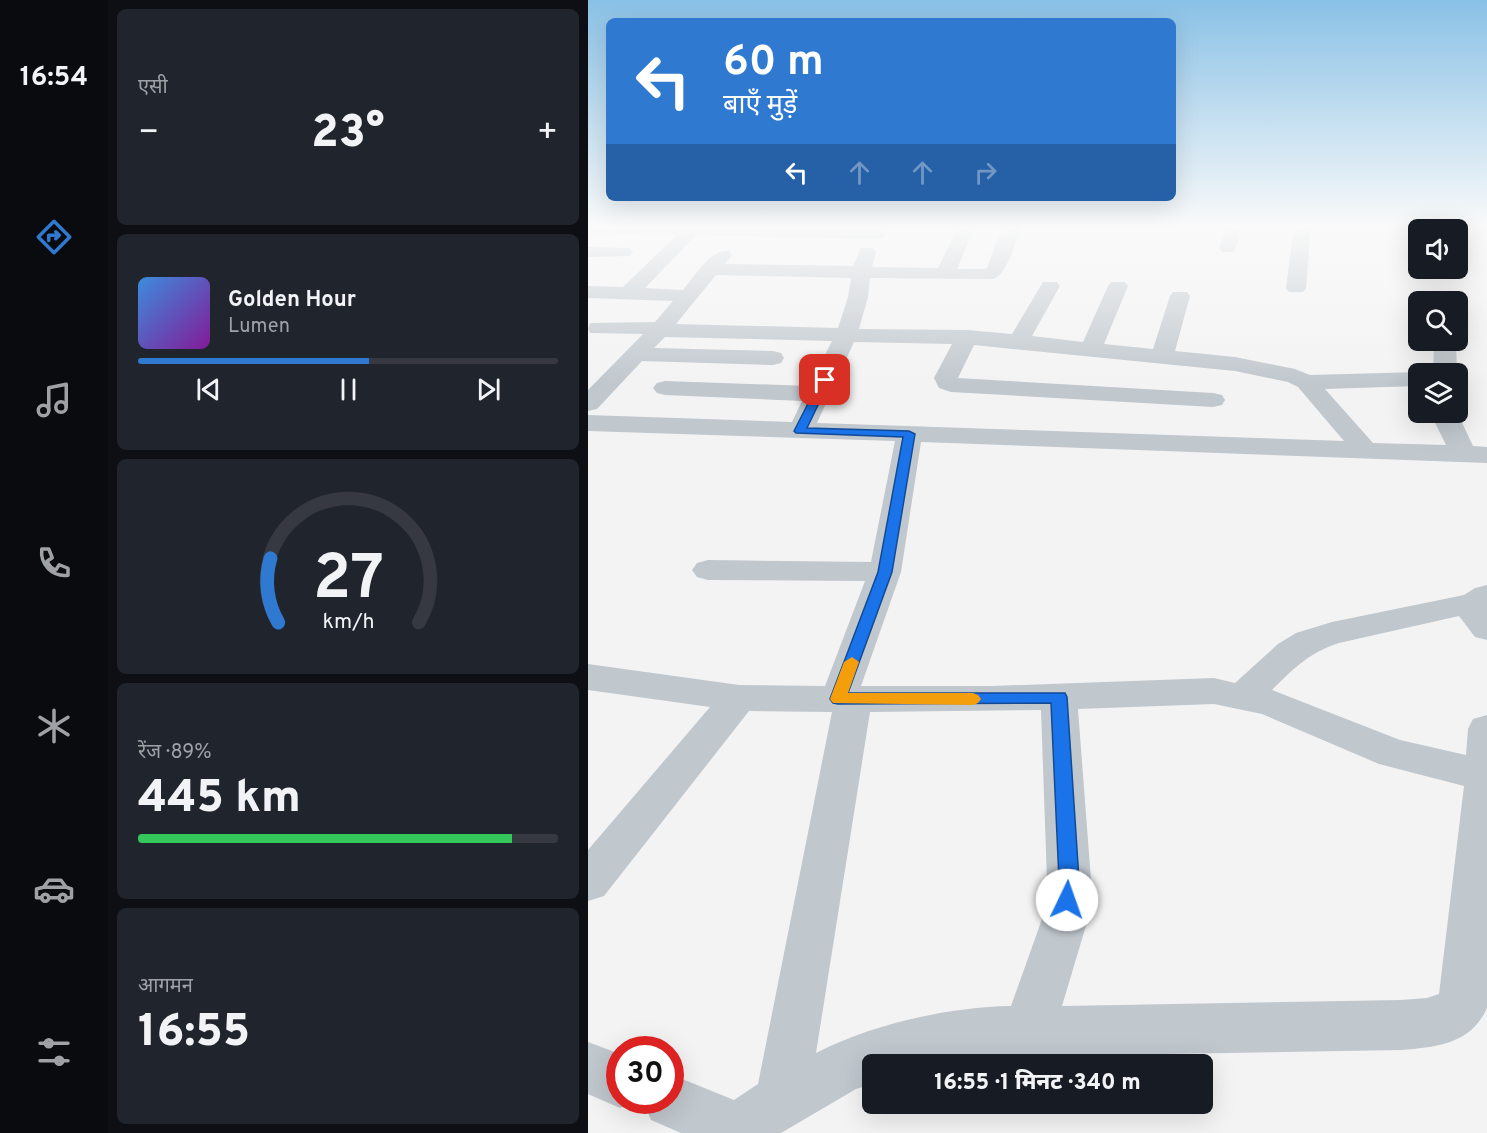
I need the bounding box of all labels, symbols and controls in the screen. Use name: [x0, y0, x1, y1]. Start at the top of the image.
text: 60 m: [723, 37, 824, 90]
icon: left: [624, 42, 702, 120]
text: 16:54: [20, 61, 88, 95]
text: एसी: [138, 75, 168, 101]
text: बाएँ मुड़ें: [723, 89, 797, 123]
text: 23°: [311, 106, 385, 163]
text: −: [138, 113, 159, 155]
text: +: [537, 113, 558, 155]
icon: left: [780, 156, 813, 189]
icon: ahead: [843, 156, 876, 189]
icon: ahead: [906, 156, 939, 189]
icon: right: [969, 156, 1002, 189]
icon: directions: [33, 216, 75, 258]
map controls: [1408, 219, 1468, 423]
button: sound: [1408, 219, 1468, 279]
text: Golden Hour: [228, 287, 356, 314]
button: search: [1408, 291, 1468, 351]
text: Lumen: [228, 314, 290, 340]
pin: [799, 354, 850, 405]
icon: arrive: [808, 363, 841, 396]
button: layers: [1408, 363, 1468, 423]
icon: previous: [192, 373, 225, 406]
icon: pause: [332, 373, 365, 406]
icon: next: [472, 373, 505, 406]
icon: music: [33, 379, 75, 421]
icon: phone: [33, 542, 75, 584]
text: 27: [312, 543, 384, 622]
text: km/h: [322, 610, 374, 637]
icon: climate: [33, 705, 75, 747]
text: रेंज · 89%: [138, 740, 212, 766]
text: 445 km: [138, 771, 301, 828]
icon: car: [33, 868, 75, 910]
position arrow: [1035, 868, 1099, 932]
text: आगमन: [138, 974, 193, 1000]
text: 16:55: [138, 1005, 250, 1062]
icon: filters: [33, 1031, 75, 1073]
speed limit sign: 30: [606, 1036, 684, 1114]
text: 16:55 · 1 मिनट · 340 m: [934, 1070, 1141, 1097]

